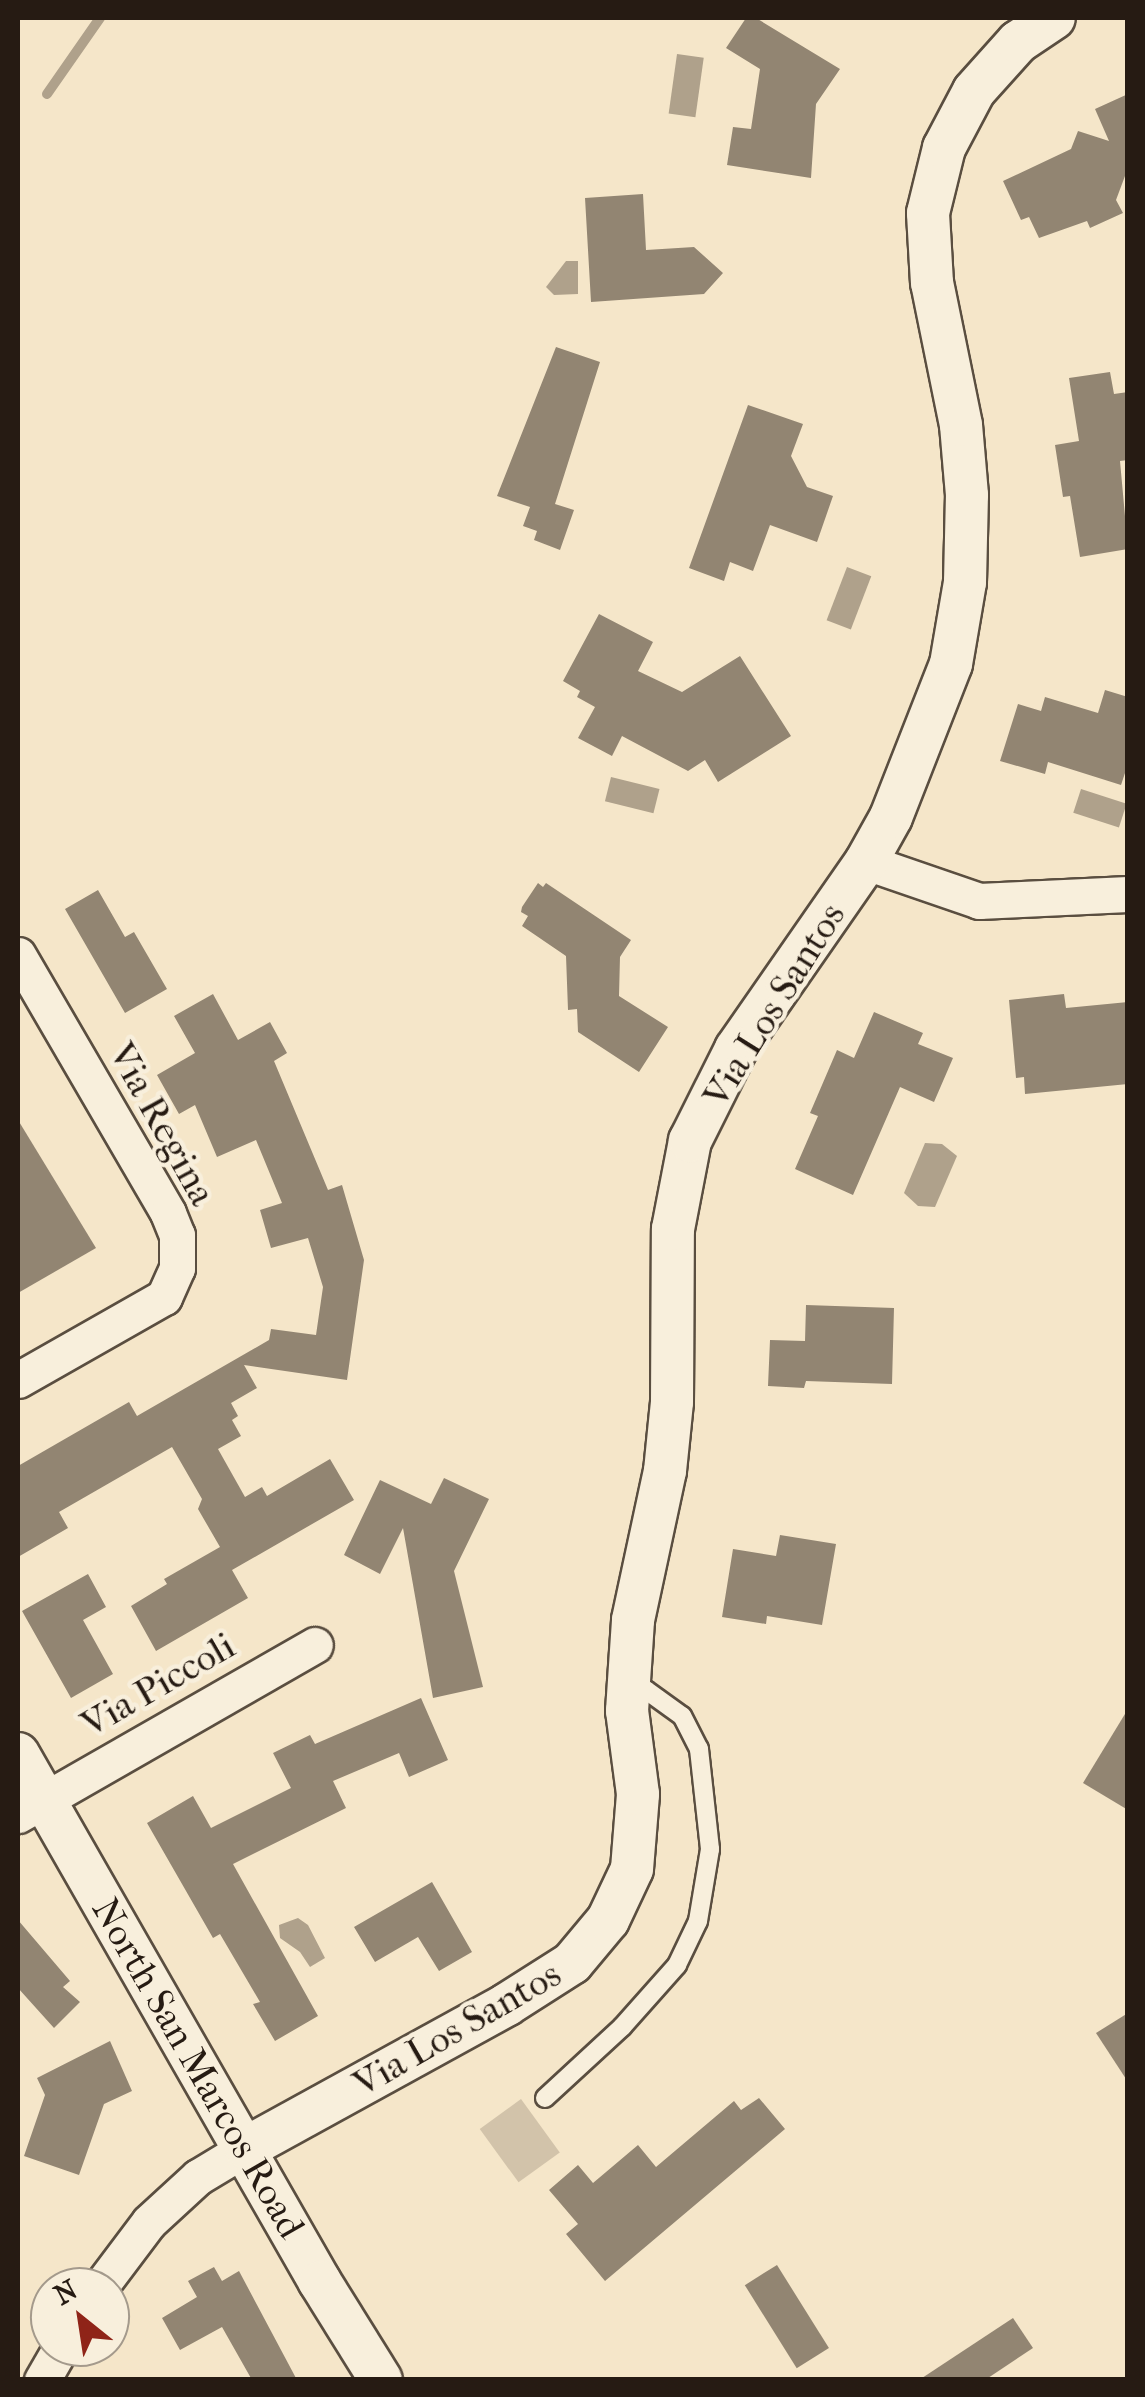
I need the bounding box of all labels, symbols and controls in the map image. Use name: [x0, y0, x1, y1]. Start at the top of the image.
street label: Via Los Santos: [693, 895, 855, 1115]
street label: Via Regina: [99, 1035, 225, 1213]
street label: Via Piccoli: [73, 1623, 243, 1747]
street label: North San Marcos Road: [82, 1890, 314, 2246]
street label: Via Los Santos: [345, 1951, 569, 2107]
north arrow: [30, 2267, 130, 2367]
text: N: [48, 2273, 83, 2312]

